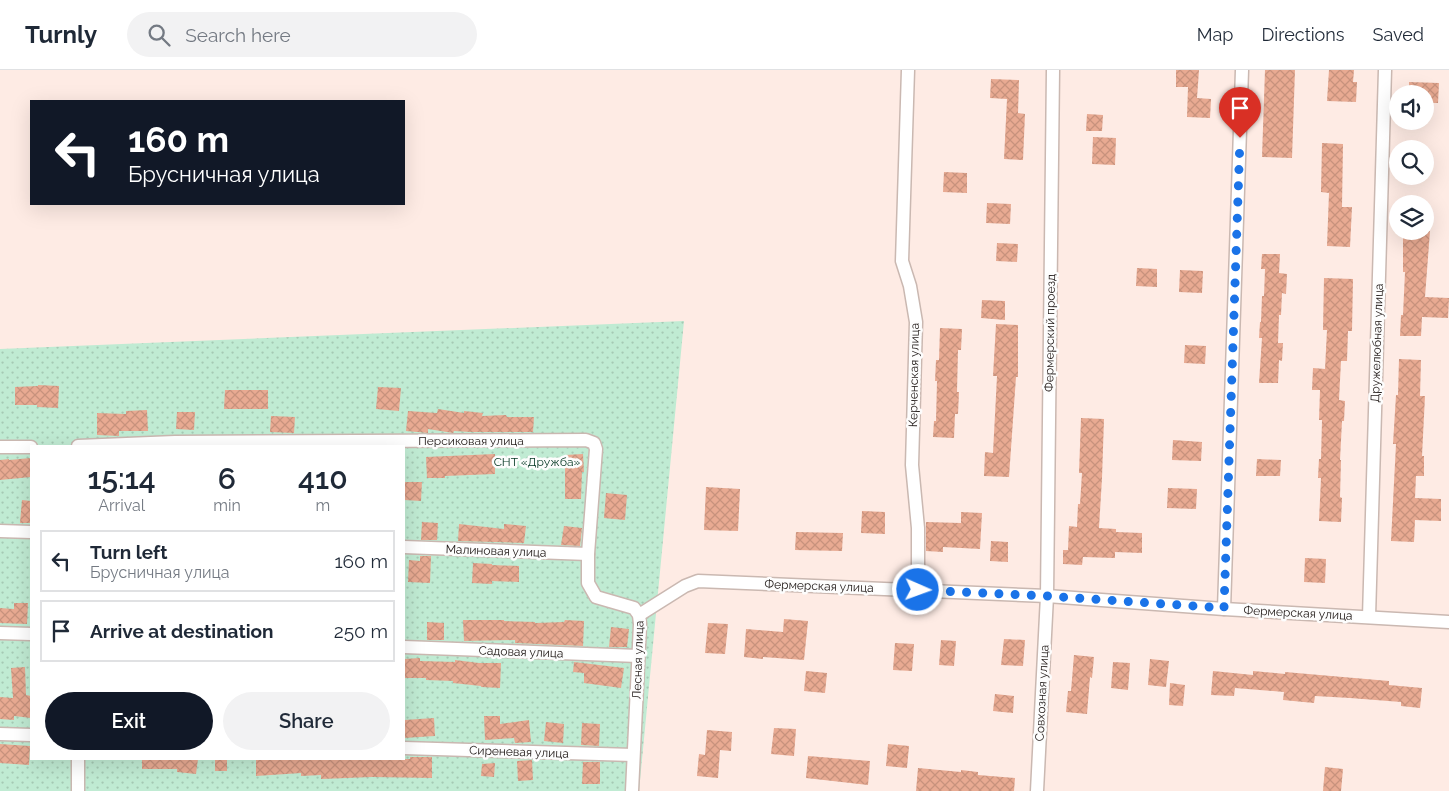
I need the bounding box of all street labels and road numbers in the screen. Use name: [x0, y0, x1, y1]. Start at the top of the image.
street label: Фермерский проезд: [1042, 274, 1058, 392]
street label: Дружелюбная улица: [1368, 283, 1386, 403]
street label: Керченская улица: [906, 323, 922, 427]
street label: Персиковая улица: [418, 434, 524, 448]
street label: Малиновая улица: [445, 542, 547, 560]
street label: Фермерская улица: [764, 577, 874, 595]
street label: Фермерская улица: [1243, 603, 1353, 623]
street label: Лесная улица: [630, 620, 646, 700]
street label: Садовая улица: [478, 644, 564, 660]
street label: Совхозная улица: [1032, 644, 1052, 742]
street label: Сиреневая улица: [469, 743, 569, 761]

